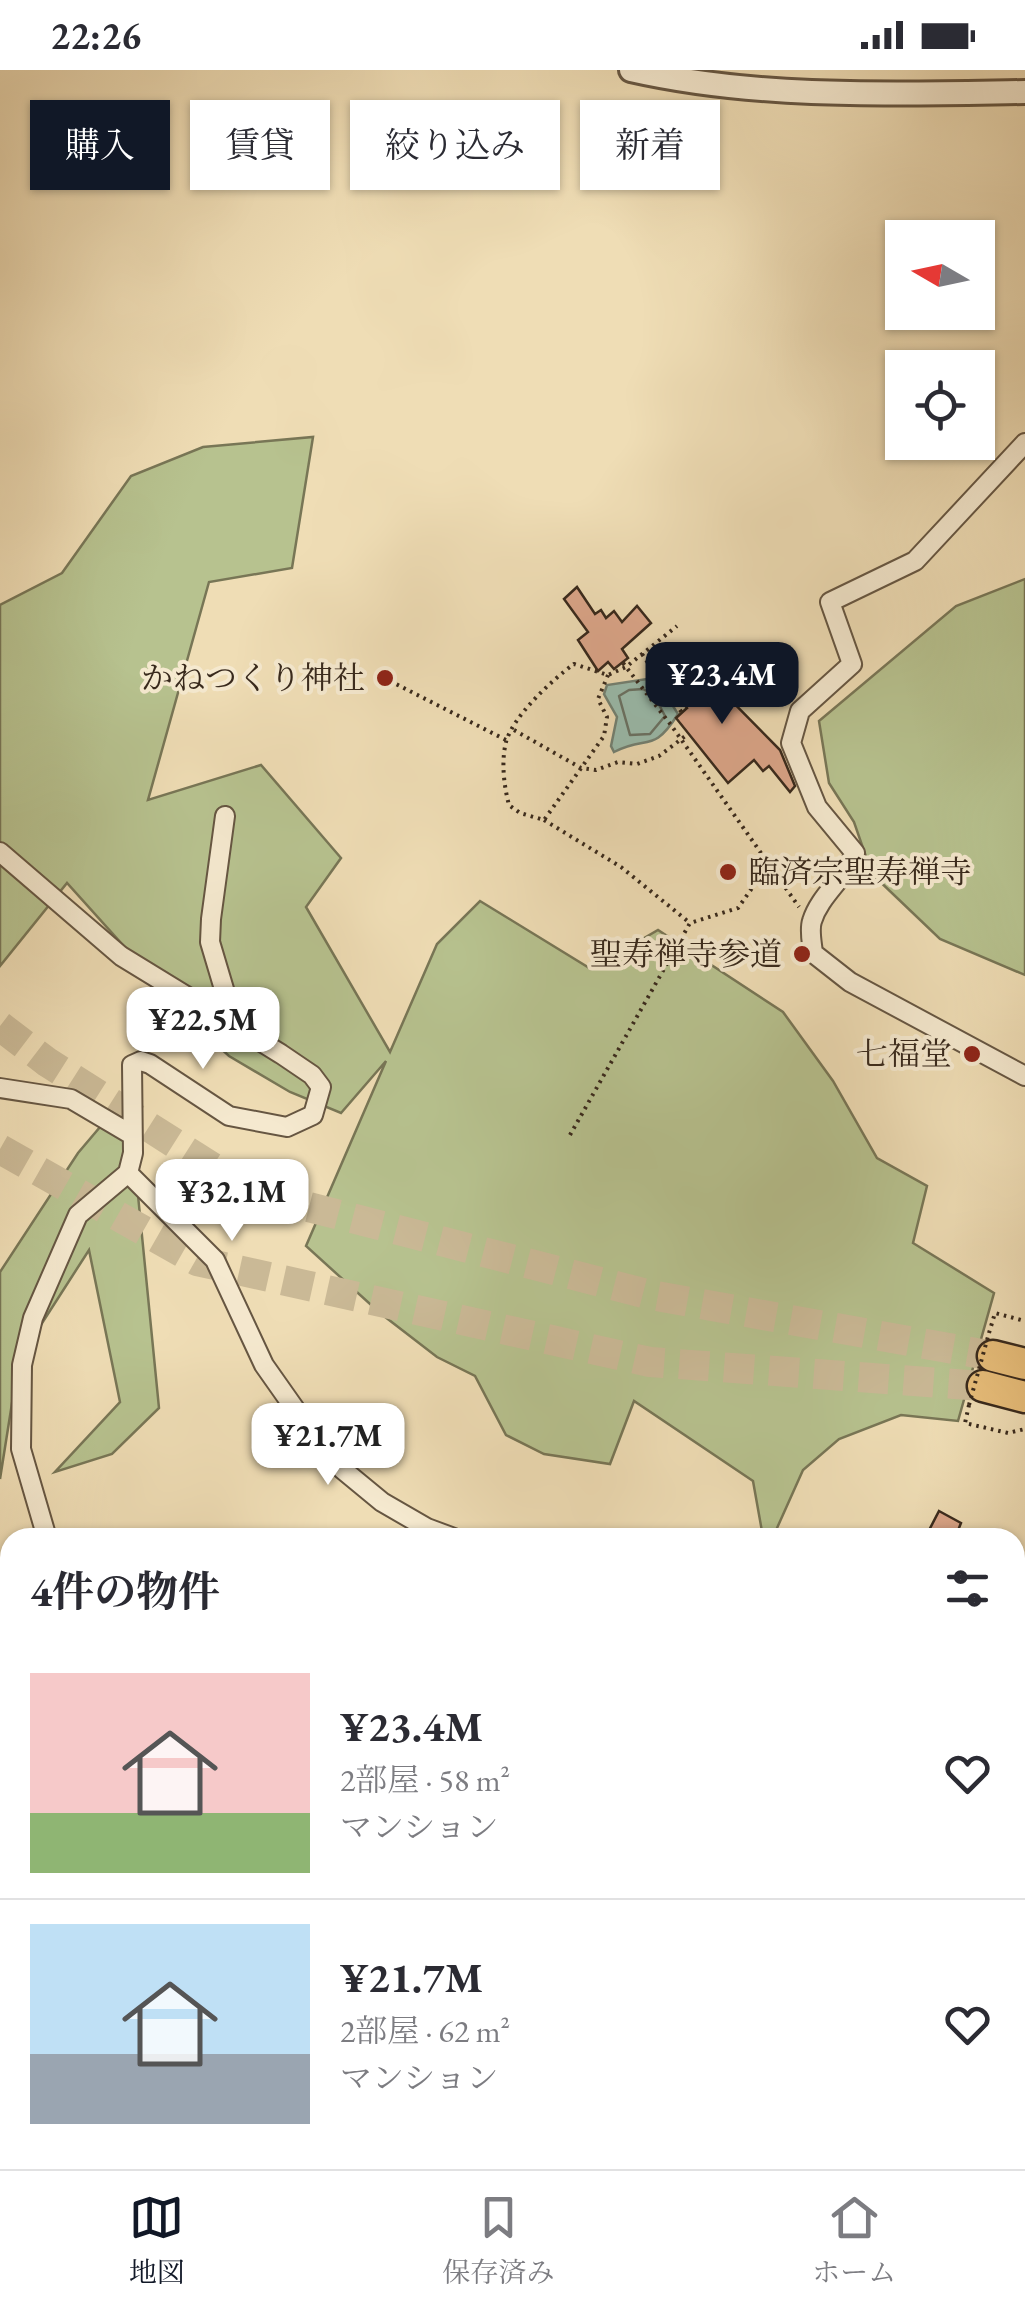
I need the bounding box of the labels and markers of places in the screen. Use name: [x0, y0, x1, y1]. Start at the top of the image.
pin: ¥23.4M: [641, 642, 803, 727]
place label: かねつくり神社: [141, 657, 365, 699]
marker: かねつくり神社: [374, 667, 396, 689]
place label: 臨済宗聖寿禅寺: [748, 851, 972, 893]
marker: 臨済宗聖寿禅寺: [717, 861, 739, 883]
place label: 聖寿禅寺参道: [590, 933, 782, 975]
marker: 聖寿禅寺参道: [791, 943, 813, 965]
pin: ¥22.5M: [122, 987, 284, 1072]
place label: 七福堂: [856, 1033, 952, 1075]
marker: 七福堂: [961, 1043, 983, 1065]
pin: ¥32.1M: [151, 1159, 313, 1244]
pin: ¥21.7M: [247, 1403, 409, 1488]

